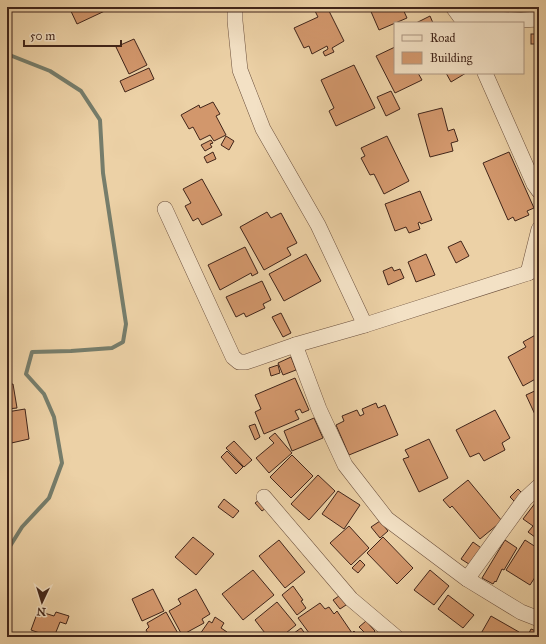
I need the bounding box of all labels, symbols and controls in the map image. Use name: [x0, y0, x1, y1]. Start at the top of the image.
scale bar: [24, 22, 121, 48]
legend: [394, 22, 524, 74]
text: 50 m: [30, 29, 55, 43]
text: Road: [430, 31, 456, 45]
text: Building: [430, 51, 473, 66]
north arrow: [22, 582, 62, 622]
text: N: [36, 605, 46, 618]

